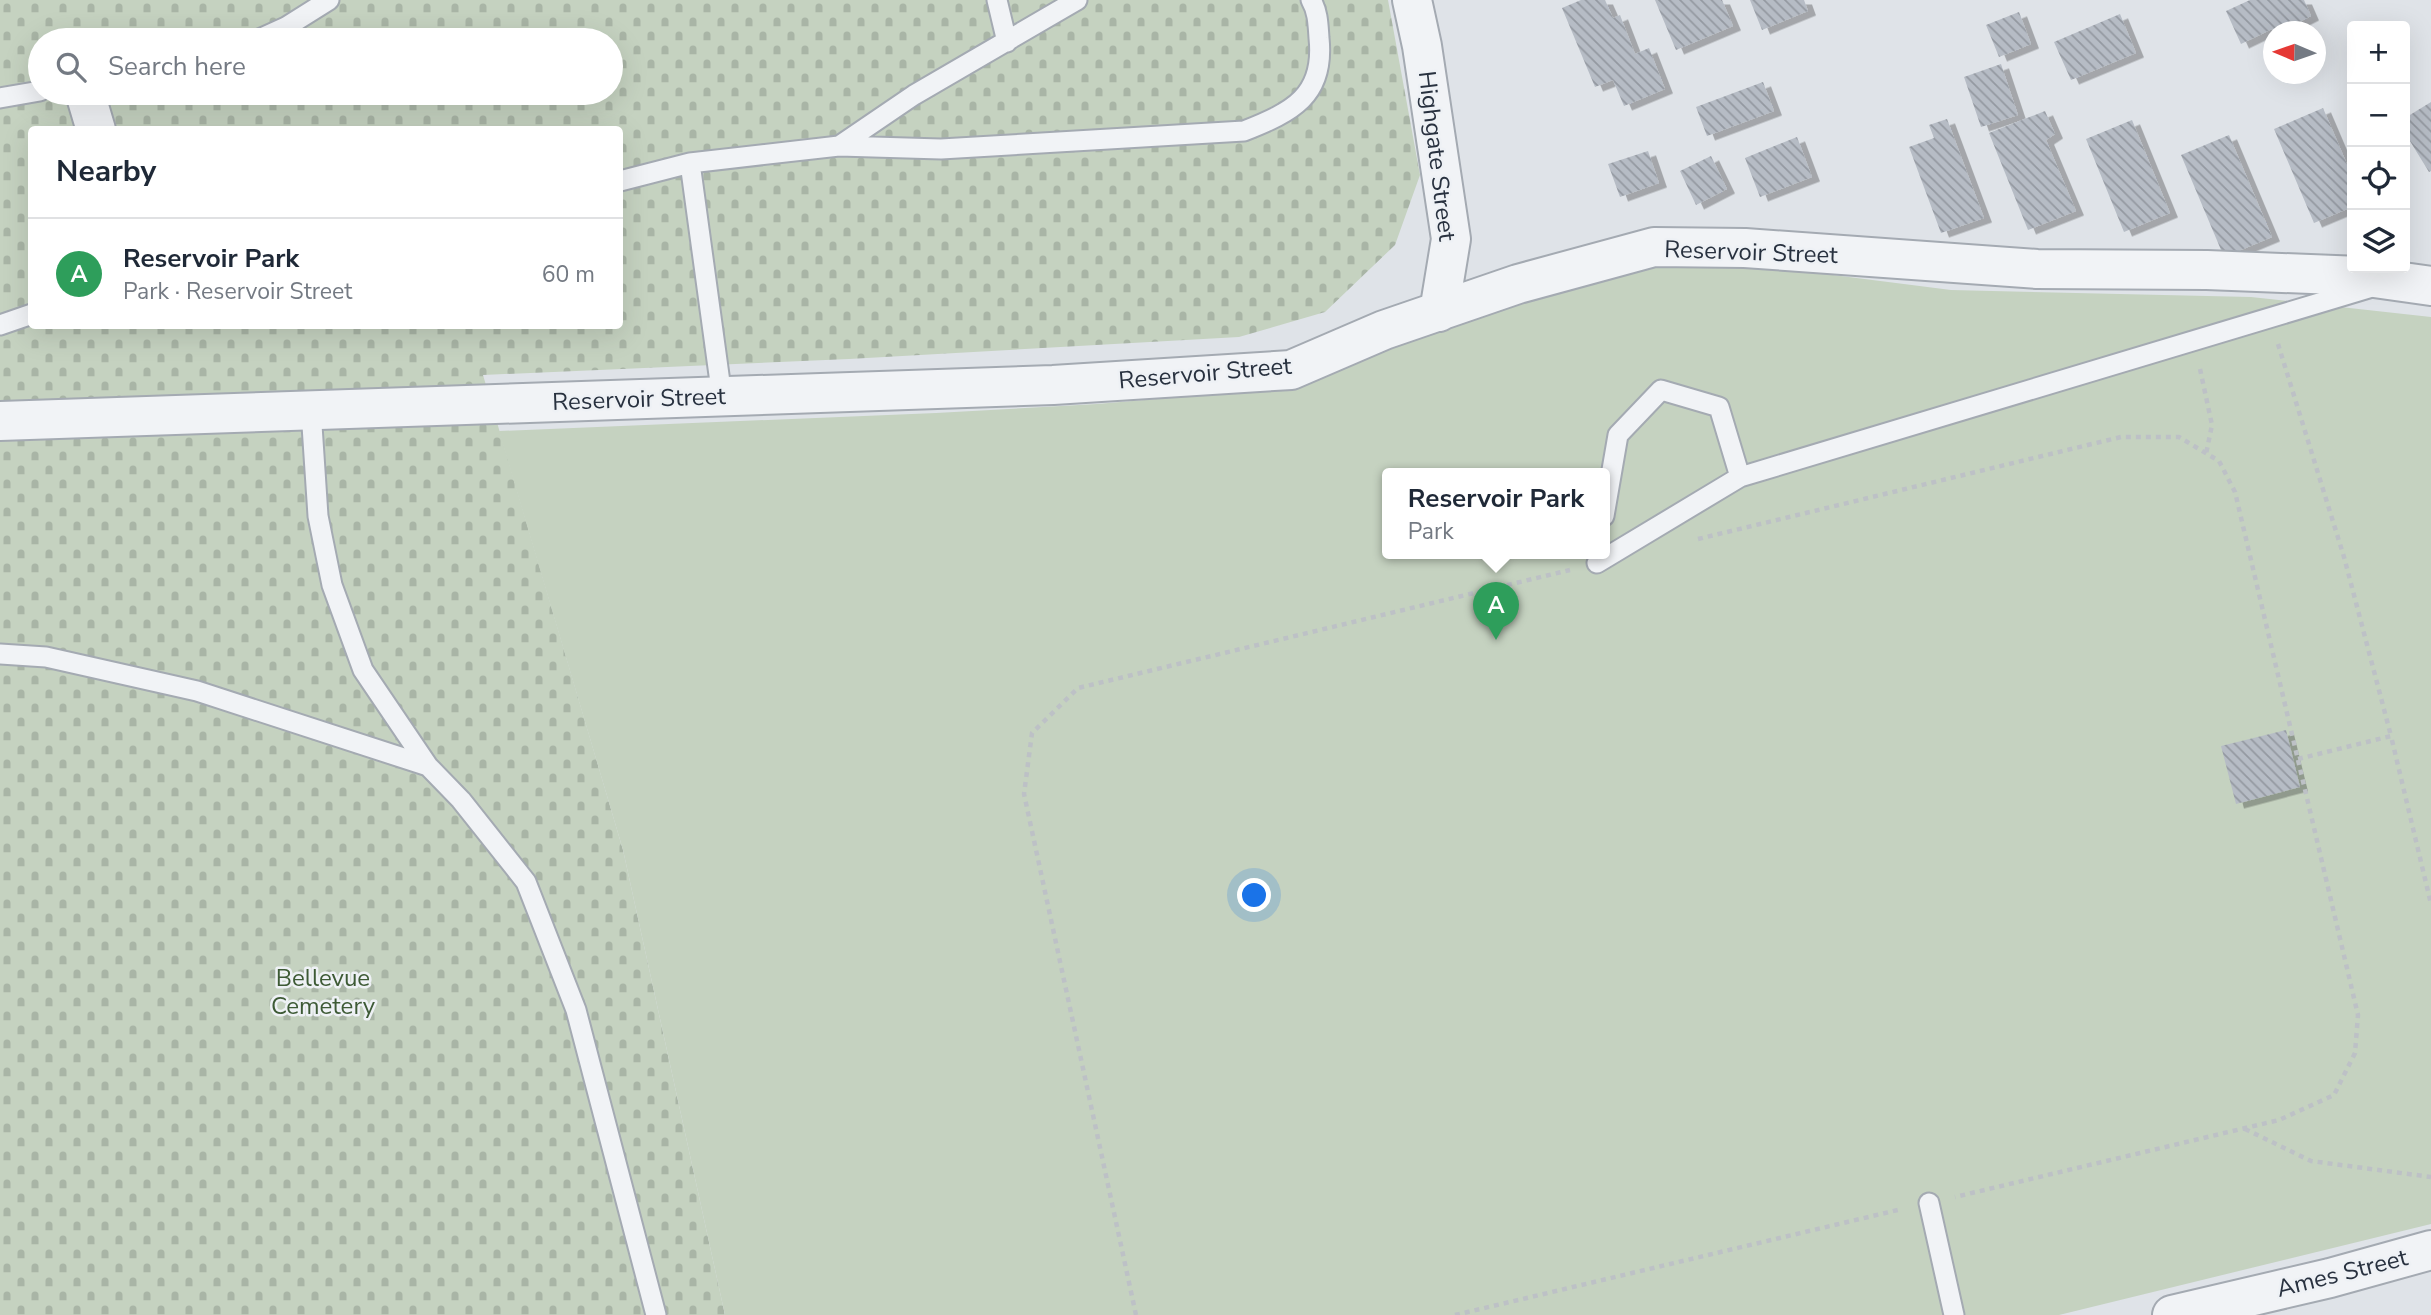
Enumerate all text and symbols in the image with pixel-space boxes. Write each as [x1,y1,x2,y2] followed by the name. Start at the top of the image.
[2263,21,2326,84] north arrow
[2347,21,2410,273] map controls
[2347,21,2410,84] button: +
[28,28,623,105] search box
[52,48,90,86] icon: search
[108,49,246,84] text: Search here
[1411,69,1463,243] street label: Highgate Street
[2347,84,2410,147] button: −
[2347,147,2410,210] button: locate
[56,151,156,192] text: Nearby
[2347,210,2410,273] button: layers
[1664,233,1839,271] street label: Reservoir Street
[123,241,299,276] text: Reservoir Park
[70,259,88,290] text: A
[542,259,595,290] text: 60 m
[123,276,352,307] text: Park · Reservoir Street
[1117,349,1293,397] street label: Reservoir Street
[552,380,727,418] street label: Reservoir Street
[1382,468,1610,559] popup
[1408,481,1584,516] text: Reservoir Park
[1408,516,1454,547] text: Park
[1473,582,1519,640] pin: A
[1237,878,1271,912] your location
[271,962,376,1022] park label: Bellevue Cemetery
[2273,1241,2411,1305] street label: Ames Street

